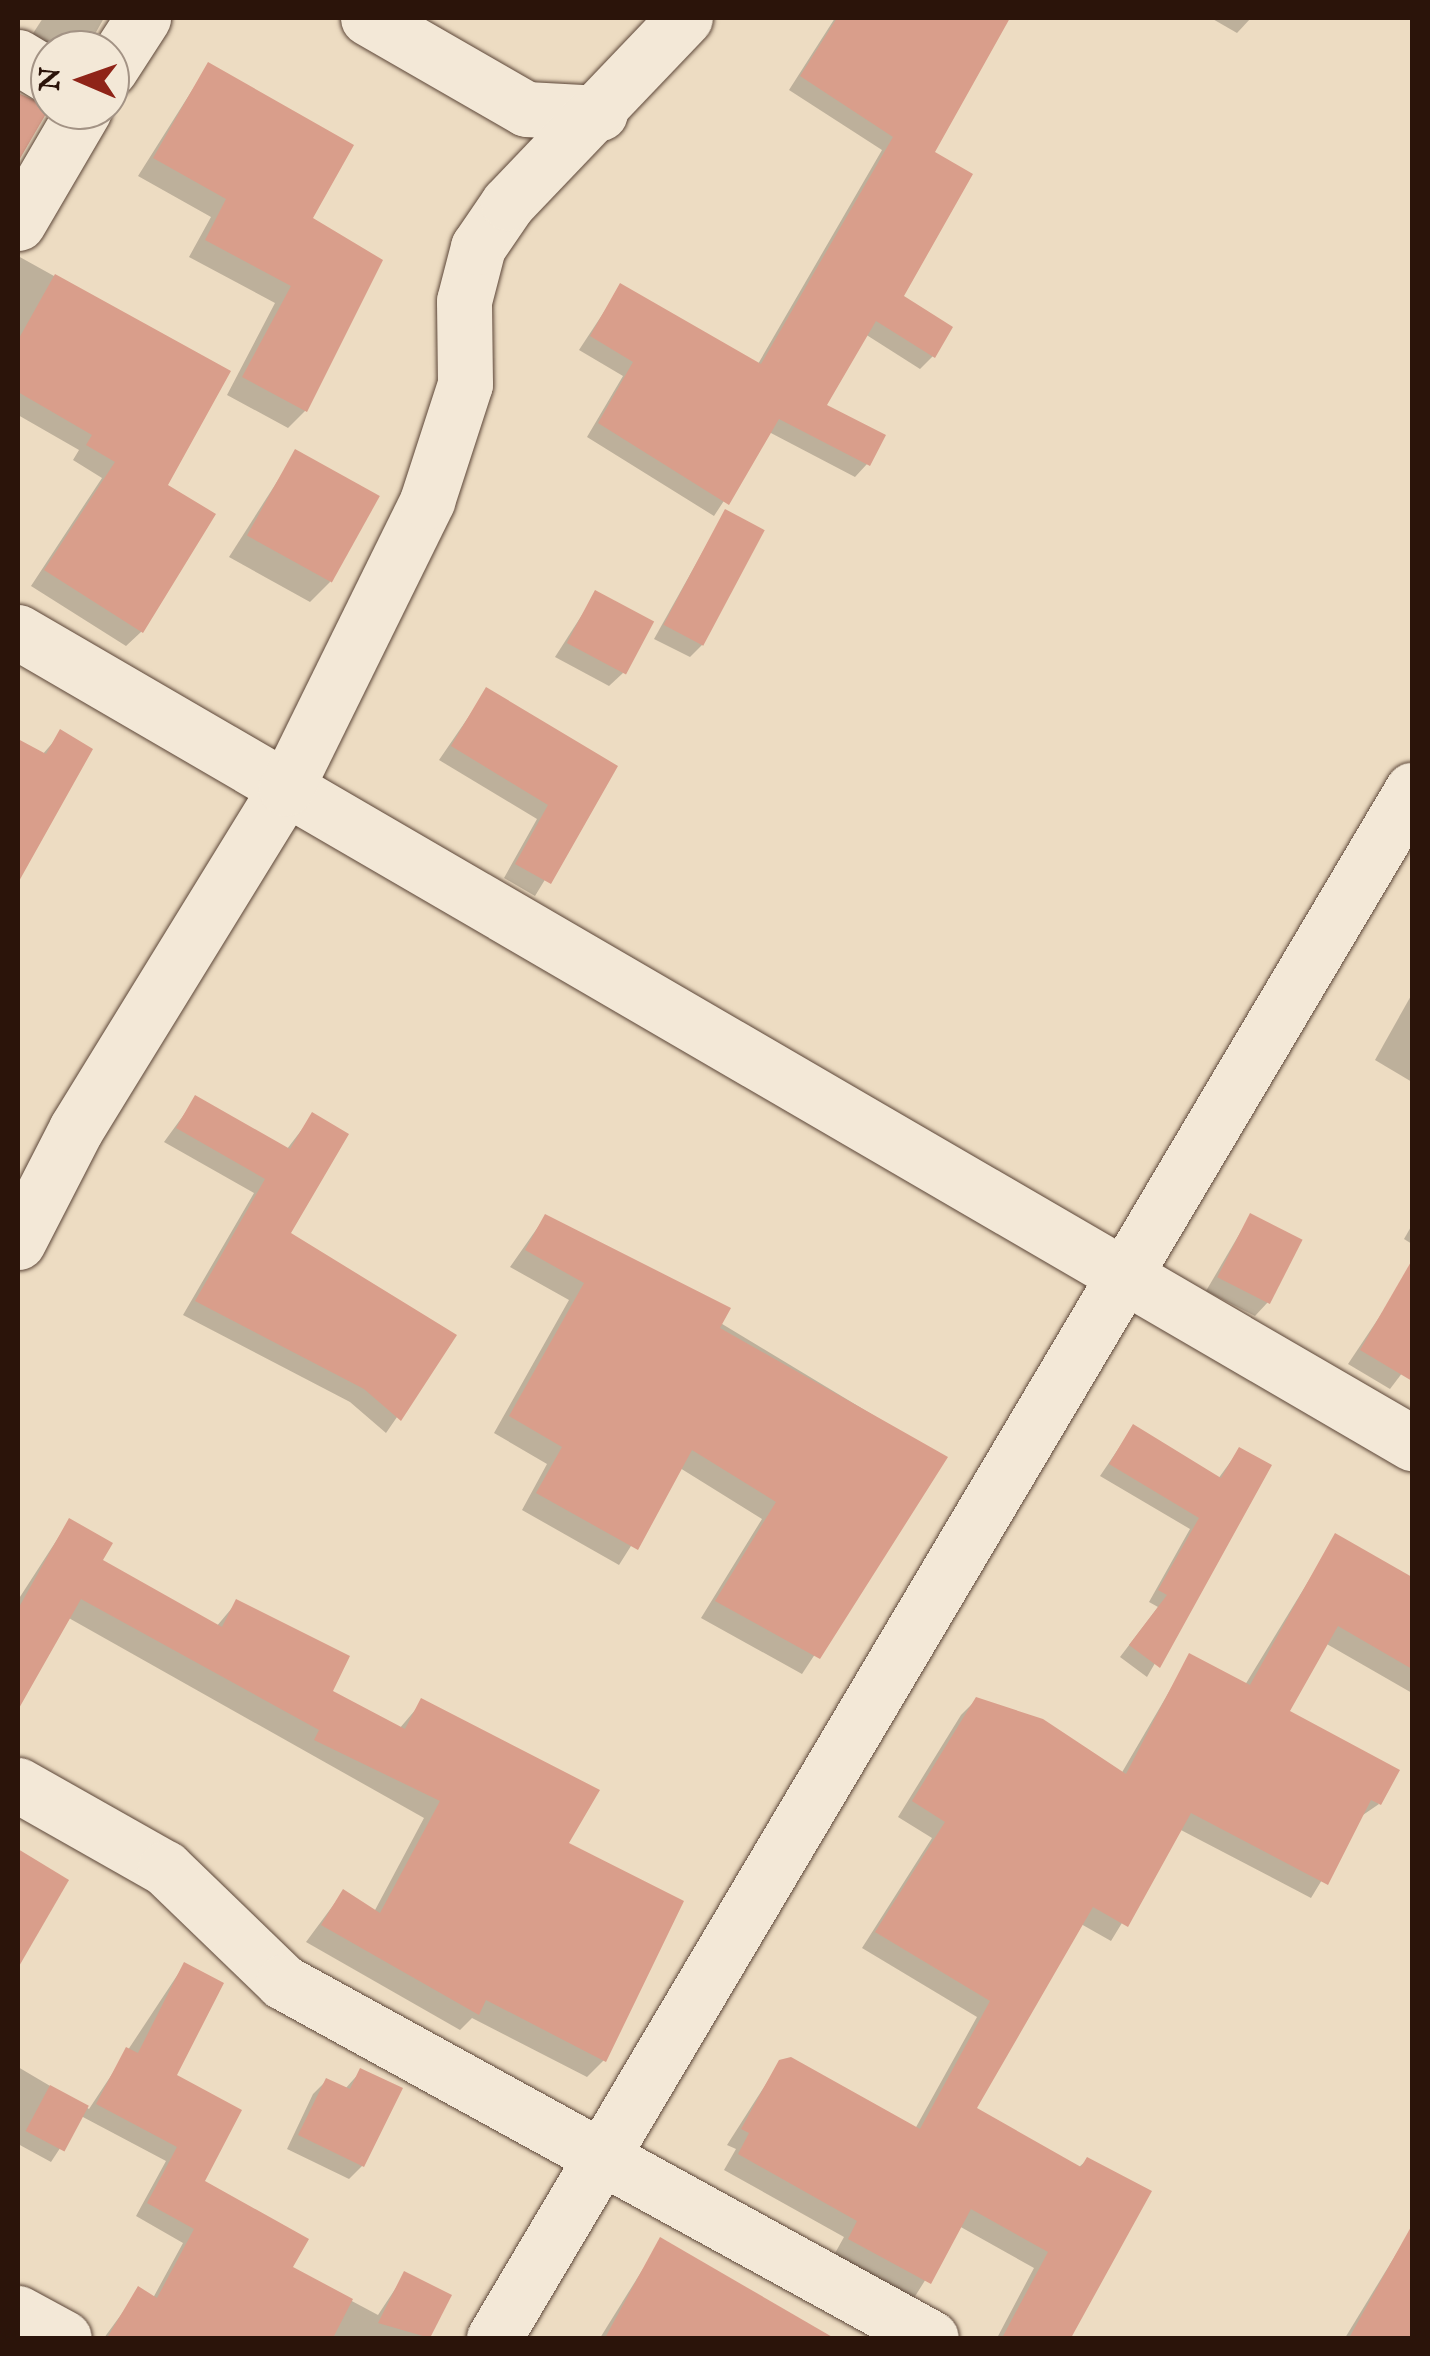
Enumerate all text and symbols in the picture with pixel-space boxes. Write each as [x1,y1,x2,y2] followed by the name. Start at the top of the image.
[30,30,130,130] north arrow
[34,66,69,92] text: N

